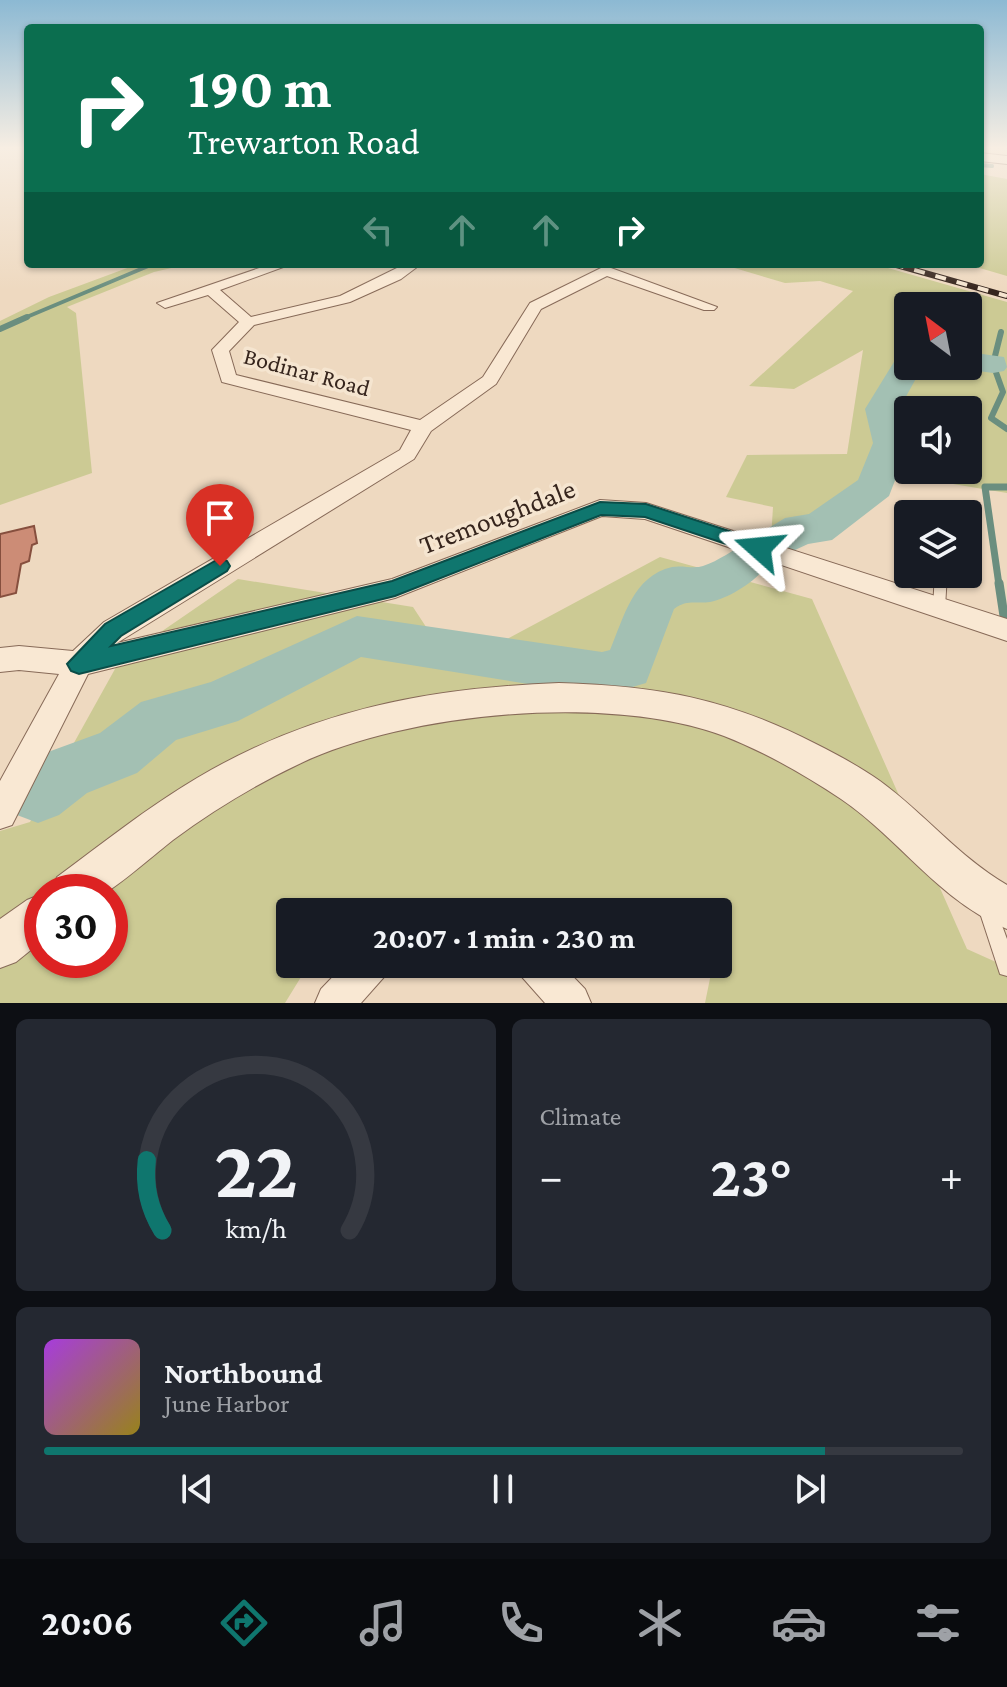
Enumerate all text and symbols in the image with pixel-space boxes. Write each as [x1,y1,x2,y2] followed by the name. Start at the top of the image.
[56,56,160,160] icon: right
[188,57,332,119] text: 190 m
[188,122,420,162] text: Trewarton Road
[356,208,400,252] icon: left
[440,208,484,252] icon: ahead
[524,208,568,252] icon: ahead
[608,208,652,252] icon: right
[894,292,982,380] north arrow
[894,292,982,588] map controls
[241,342,374,401] street label: Bodinar Road
[894,396,982,484] button: sound
[415,473,579,560] street label: Tremoughdale
[186,484,254,566] pin
[198,496,242,540] icon: arrive
[894,500,982,588] button: layers
[717,506,801,590] position arrow
[24,874,128,978] speed limit sign: 30
[373,921,635,954] text: 20:07 · 1 min · 230 m
[540,1102,621,1131] text: Climate
[214,1122,298,1215] text: 22
[710,1142,792,1209] text: 23°
[540,1152,563,1200] text: −
[940,1152,963,1200] text: +
[225,1212,287,1244] text: km/h
[164,1356,322,1389] text: Northbound
[164,1389,290,1418] text: June Harbor
[175,1467,219,1511] icon: previous
[481,1467,525,1511] icon: pause
[788,1467,832,1511] icon: next
[216,1595,272,1651] icon: directions
[355,1595,411,1651] icon: music
[493,1595,549,1651] icon: phone
[632,1595,688,1651] icon: climate
[771,1595,827,1651] icon: car
[910,1595,966,1651] icon: filters
[41,1603,133,1643] text: 20:06

